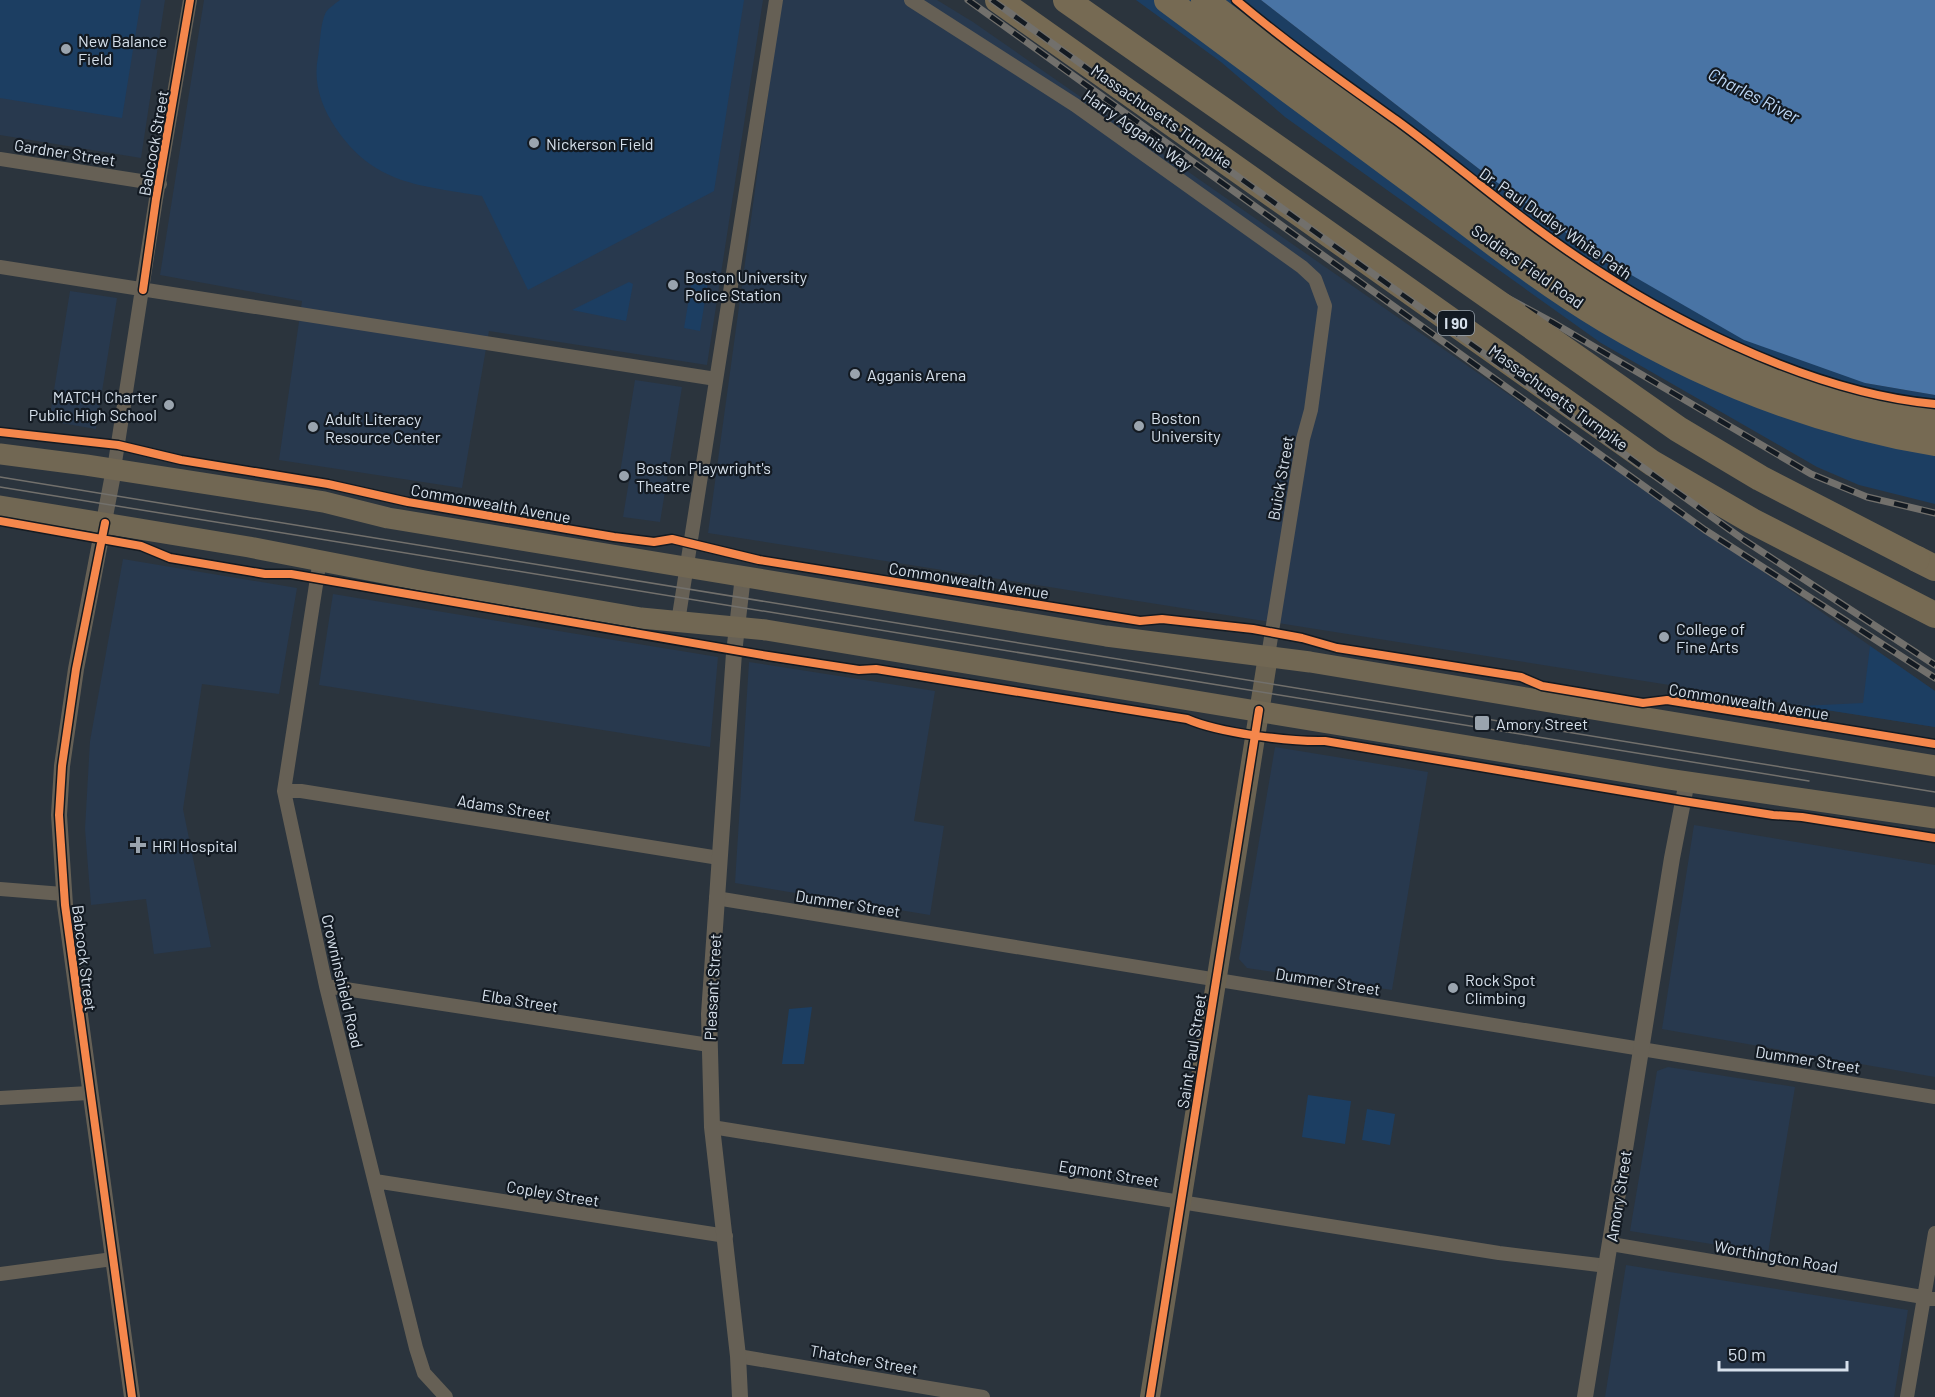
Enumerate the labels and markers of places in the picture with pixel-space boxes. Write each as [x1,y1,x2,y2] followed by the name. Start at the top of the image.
[78,31,167,68] place label: New Balance Field
[59,42,73,56] marker: New Balance Field
[546,134,654,153] place label: Nickerson Field
[527,136,541,150] marker: Nickerson Field
[685,267,808,304] place label: Boston University Police Station
[666,278,680,292] marker: Boston University Police Station
[867,365,966,384] place label: Agganis Arena
[848,367,862,381] marker: Agganis Arena
[29,387,157,424] place label: MATCH Charter Public High School
[162,398,176,412] marker: MATCH Charter Public High School
[1151,408,1221,445] place label: Boston University
[325,409,441,446] place label: Adult Literacy Resource Center
[1132,419,1146,433] marker: Boston University
[306,420,320,434] marker: Adult Literacy Resource Center
[636,458,771,495] place label: Boston Playwright's Theatre
[617,469,631,483] marker: Boston Playwright's Theatre
[1676,619,1745,656] place label: College of Fine Arts
[1657,630,1671,644] marker: College of Fine Arts
[1473,714,1491,732] marker: Amory Street
[1496,714,1588,733] place label: Amory Street
[129,836,147,854] marker: HRI Hospital
[152,836,237,855] place label: HRI Hospital
[1465,970,1536,1007] place label: Rock Spot Climbing
[1446,981,1460,995] marker: Rock Spot Climbing

